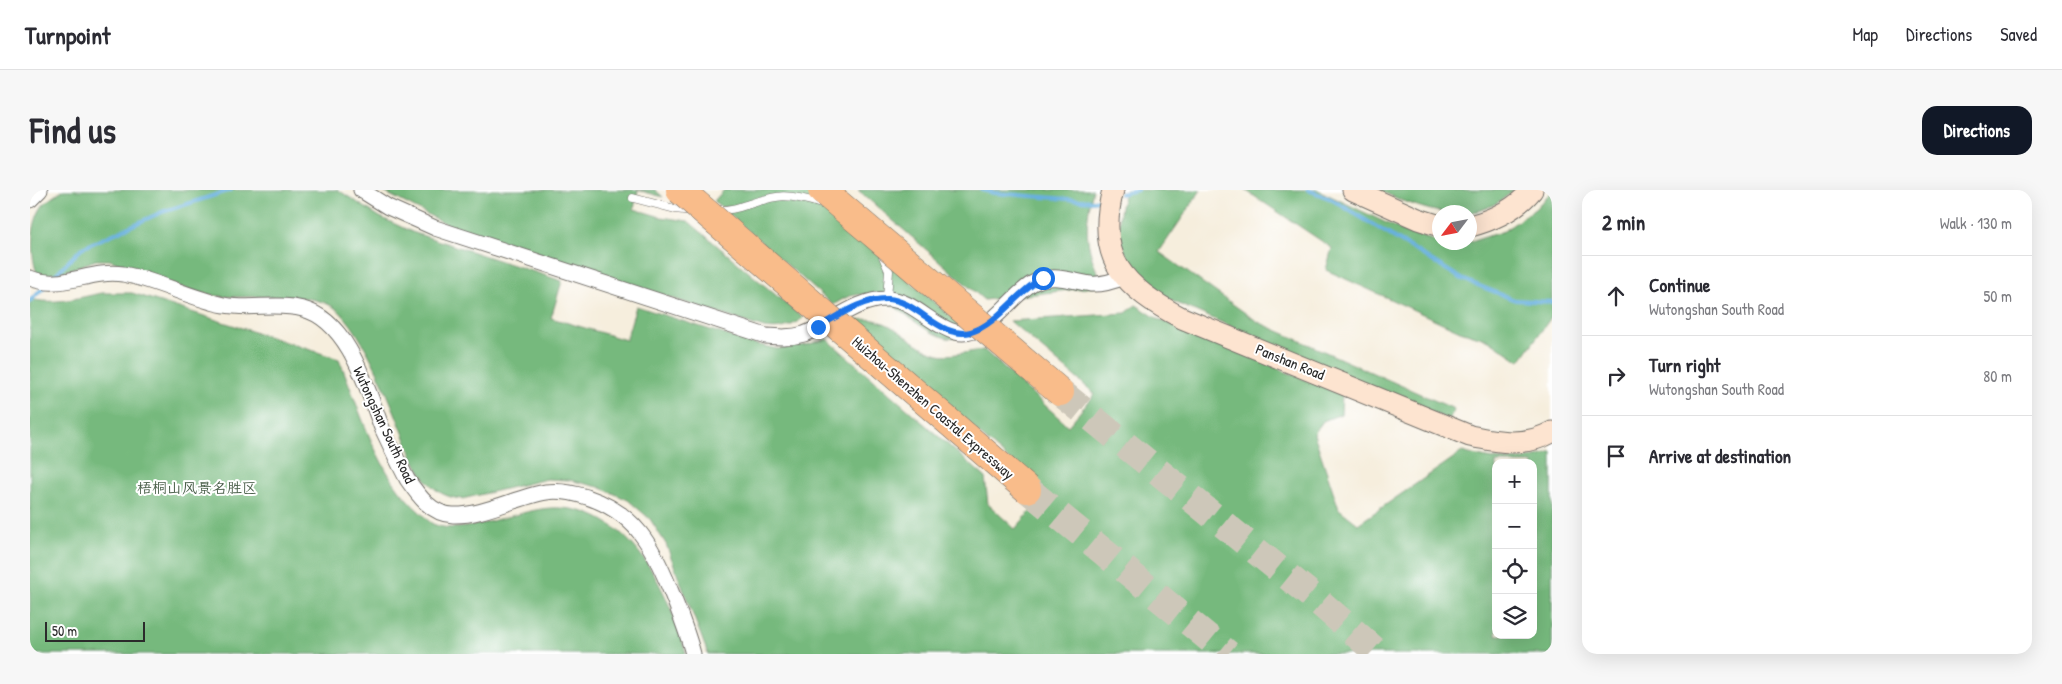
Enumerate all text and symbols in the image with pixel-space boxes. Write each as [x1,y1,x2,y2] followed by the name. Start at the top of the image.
[25,19,110,51] text: Turnpoint
[1853,22,1878,47] text: Map
[1906,22,1972,47] text: Directions
[2000,22,2037,47] text: Saved
[1922,106,2032,155] button: Directions
[30,107,116,154] text: Find us
[1432,205,1477,250] north arrow
[1602,208,1645,237] text: 2 min
[1940,212,2012,234] text: Walk · 130 m
[1032,267,1055,290] route start
[1649,272,1710,298] text: Continue
[1602,282,1630,310] icon: ahead
[1984,285,2012,307] text: 50 m
[1649,298,1784,320] text: Wutongshan South Road
[807,316,830,339] route end
[848,331,1019,484] street label: Huizhou-Shenzhen Coastal Expressway
[1253,338,1328,385] street label: Panshan Road
[1649,352,1720,378] text: Turn right
[1602,362,1630,390] icon: right
[348,363,421,487] street label: Wutongshan South Road
[1983,365,2012,387] text: 80 m
[1649,378,1784,400] text: Wutongshan South Road
[1602,442,1630,470] icon: arrive
[1649,443,1791,469] text: Arrive at destination
[1492,459,1537,639] map controls
[1492,459,1537,504] button: +
[137,477,257,498] park label: 梧桐山风景名胜区
[1492,504,1537,549] button: −
[1492,549,1537,594] button: locate
[1492,594,1537,639] button: layers
[45,619,145,642] scale bar
[52,621,77,640] text: 50 m

